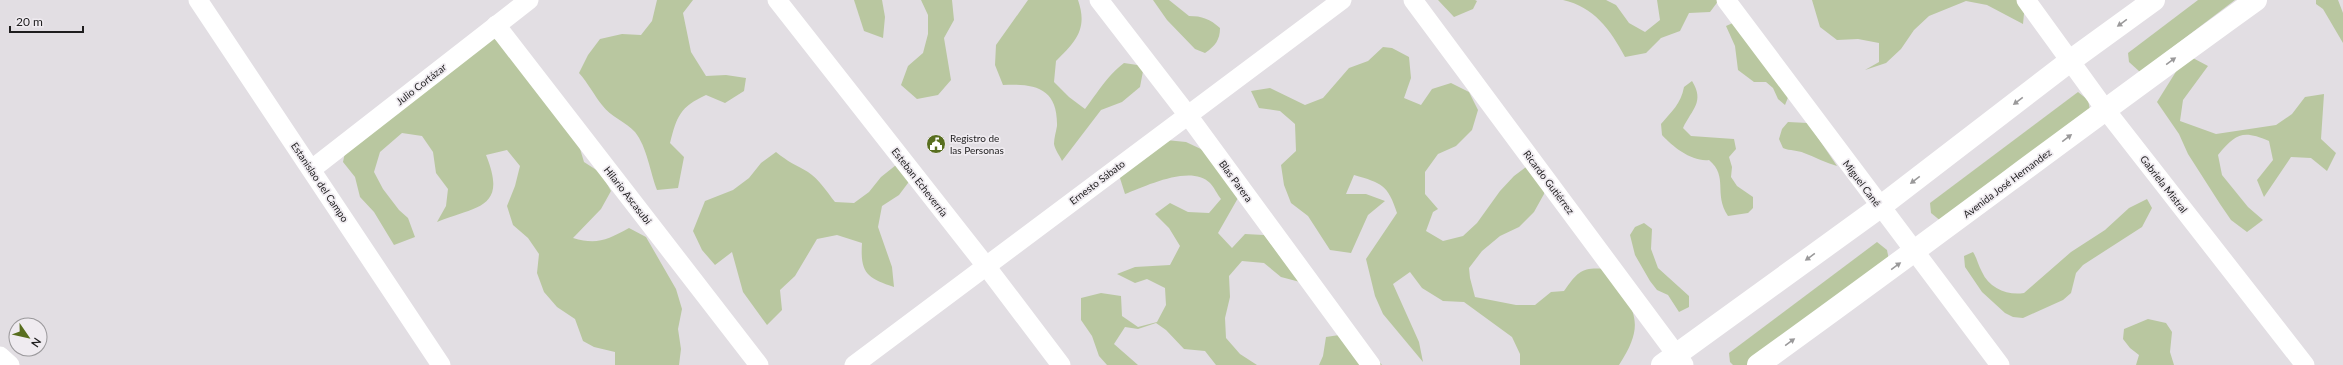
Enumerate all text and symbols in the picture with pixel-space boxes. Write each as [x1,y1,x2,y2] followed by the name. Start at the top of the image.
[10,8,83,34] scale bar
[16,14,43,29] text: 20 m
[2117,19,2128,27] one-way arrow
[2166,57,2177,65] one-way arrow
[394,61,449,107] street label: Julio Cortázar
[2013,96,2024,105] one-way arrow
[950,132,1004,156] place label: Registro de las Personas
[925,133,947,155] public building icon: Registro de las Personas
[2061,134,2072,142] one-way arrow
[289,140,351,224] street label: Estanislao del Campo
[890,145,950,219] street label: Esteban Echeverría
[1961,146,2054,220] street label: Avenida José Hernandez
[1521,148,1577,217] street label: Ricardo Gutiérrez
[2138,153,2190,215] street label: Gabriela Mistral
[1067,157,1127,207] street label: Ernesto Sábato
[1841,157,1883,209] street label: Miguel Cané
[1217,158,1255,204] street label: Blas Parera
[602,164,654,226] street label: Hilario Ascasubi
[1909,175,1920,184] one-way arrow
[1805,253,1816,261] one-way arrow
[1890,262,1901,271] one-way arrow
[8,317,48,357] north arrow
[29,336,44,350] text: N
[1785,338,1795,346] one-way arrow

